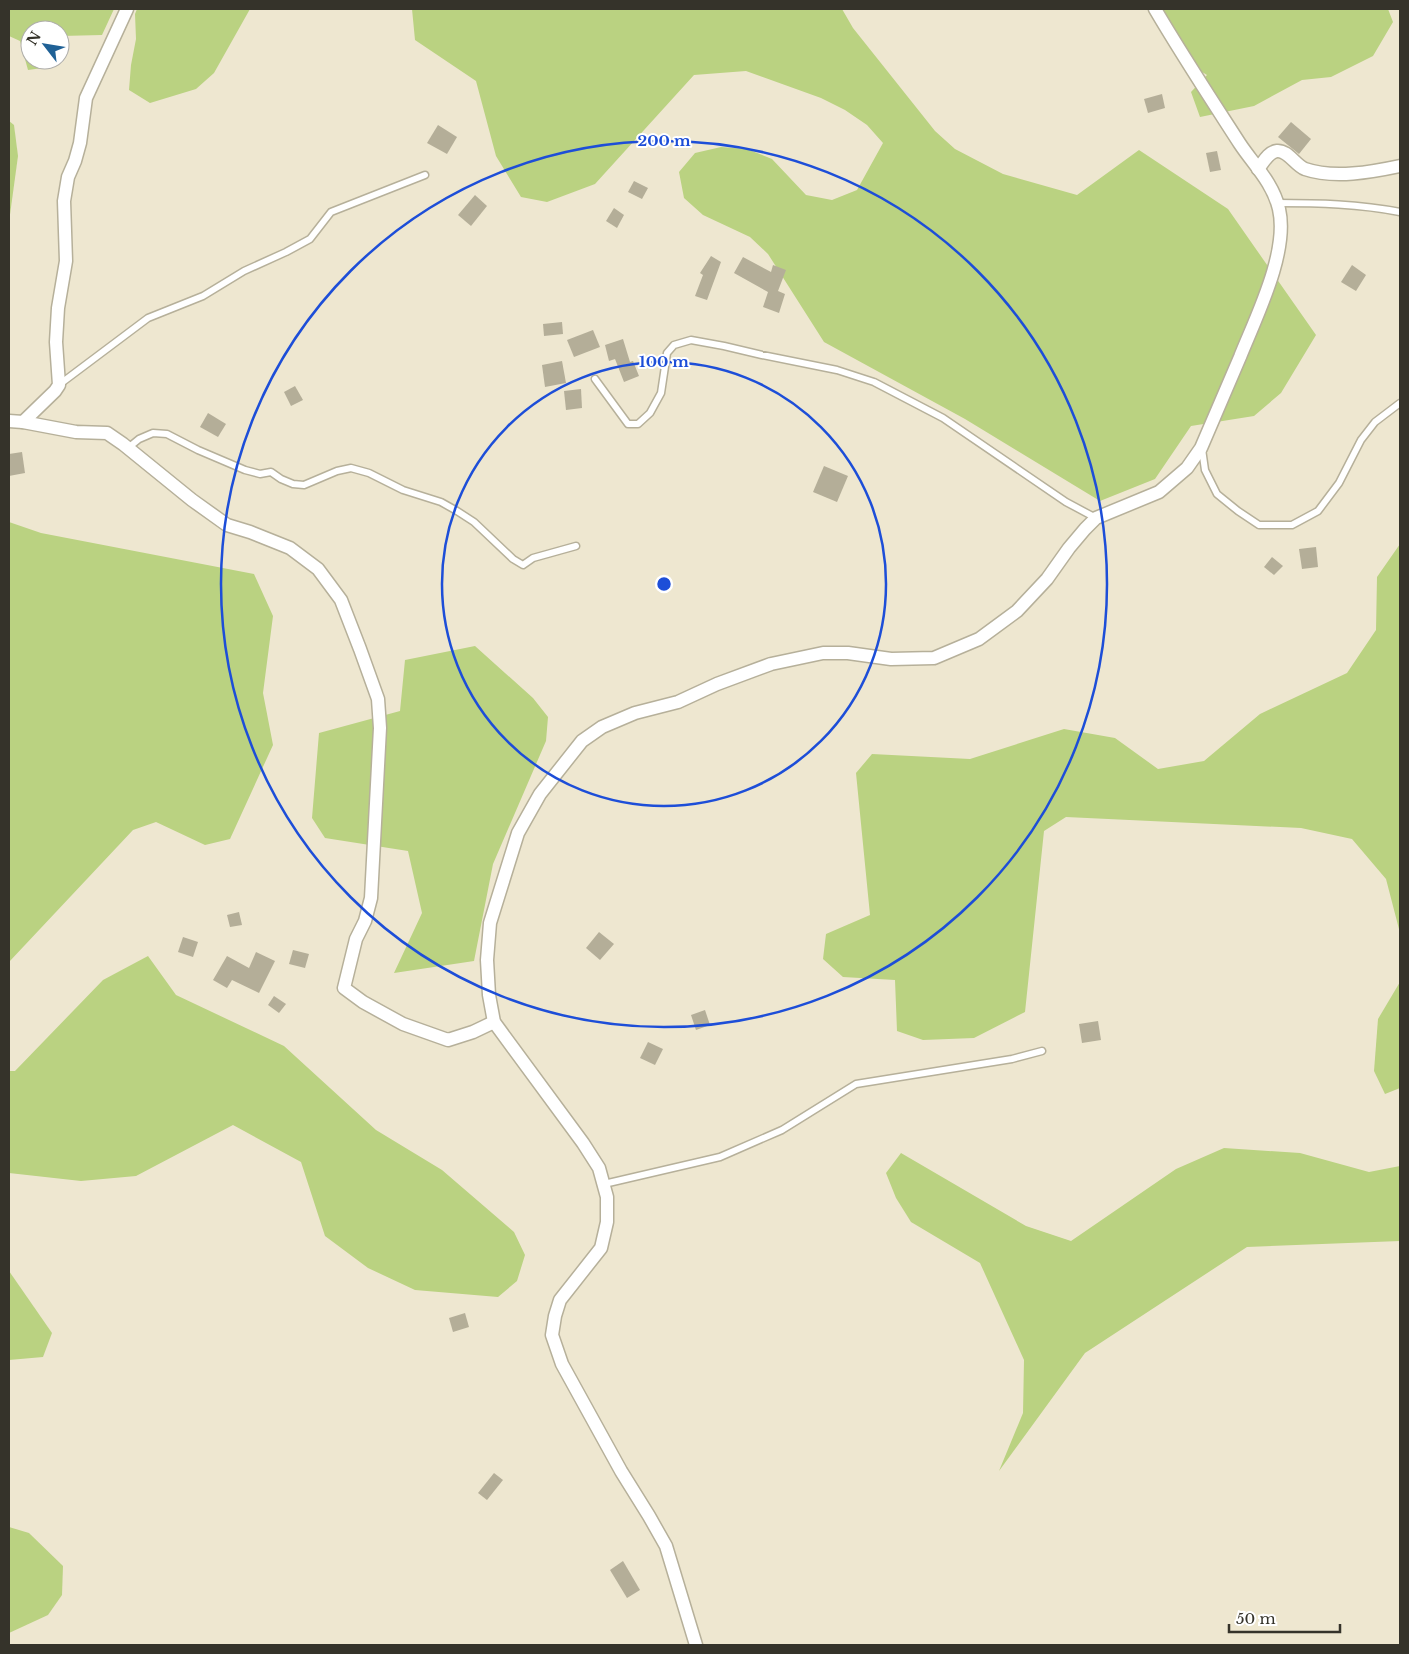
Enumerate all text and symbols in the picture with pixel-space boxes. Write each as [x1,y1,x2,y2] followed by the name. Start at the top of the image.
[20,20,70,70] north arrow
[23,28,45,49] text: N
[638,131,691,150] text: 200 m
[639,352,689,371] text: 100 m
[655,575,673,593] centre of rings
[1229,1602,1340,1634] scale bar
[1236,1609,1276,1628] text: 50 m

